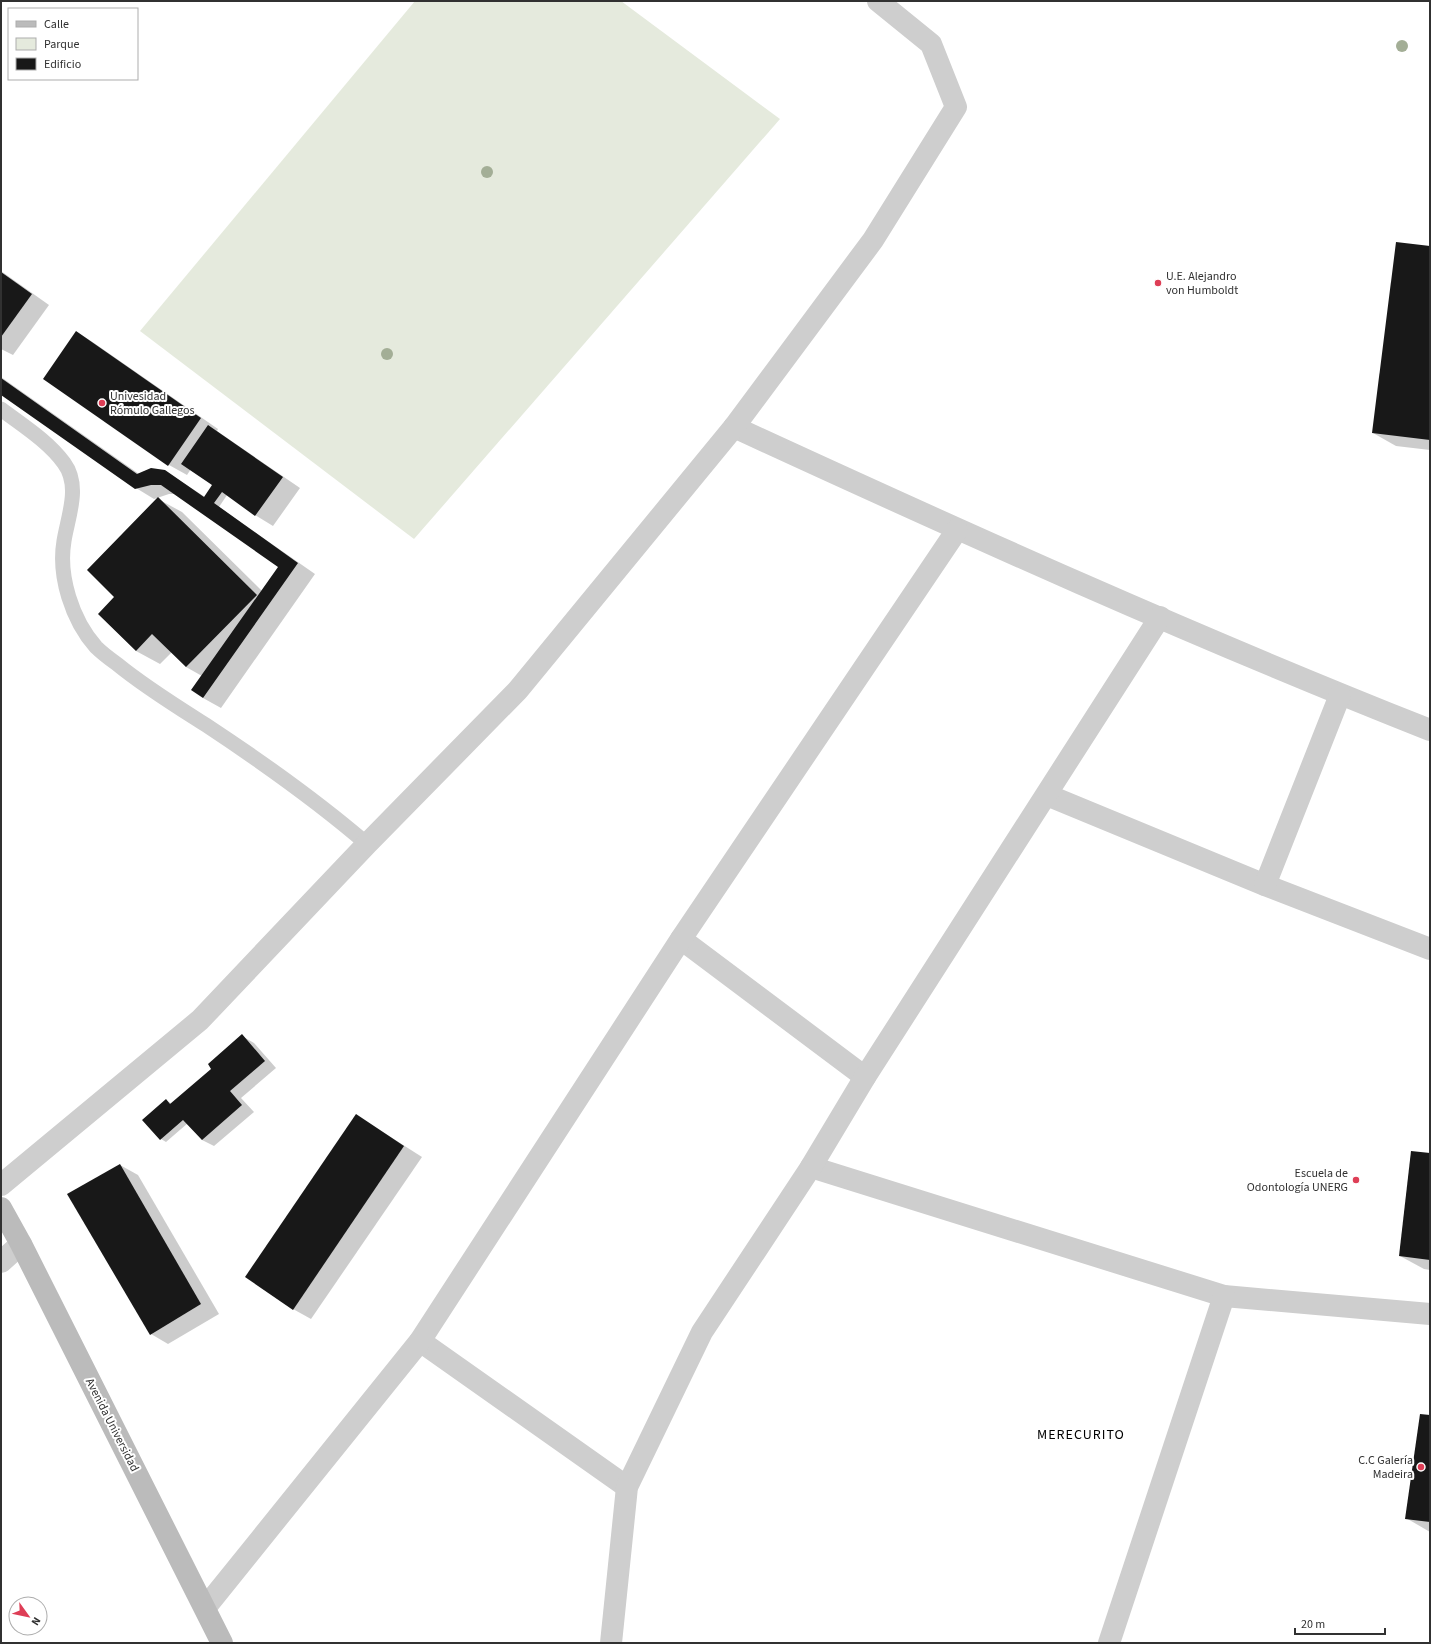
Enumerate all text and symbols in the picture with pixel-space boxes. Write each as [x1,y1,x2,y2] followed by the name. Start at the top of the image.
[8,8,138,80] legend
[44,16,69,33] text: Calle
[44,36,80,53] text: Parque
[44,56,81,73] text: Edificio
[1166,268,1238,299] place label: U.E. Alejandro von Humboldt
[1153,278,1163,288] marker: U.E. Alejandro von Humboldt
[110,388,194,419] place label: Univesidad Rómulo Gallegos
[97,398,107,408] marker: Univesidad Rómulo Gallegos
[1247,1165,1348,1196] place label: Escuela de Odontología UNERG
[1351,1175,1361,1185] marker: Escuela de Odontología UNERG
[81,1375,143,1475] street label: Avenida Universidad
[1037,1425,1125,1445] district label: MERECURITO
[1358,1452,1413,1483] place label: C.C Galería Madeira
[1416,1462,1426,1472] marker: C.C Galería Madeira
[8,1596,48,1636] north arrow
[1295,1610,1385,1636] scale bar
[28,1614,44,1628] text: N
[1301,1616,1325,1633] text: 20 m

